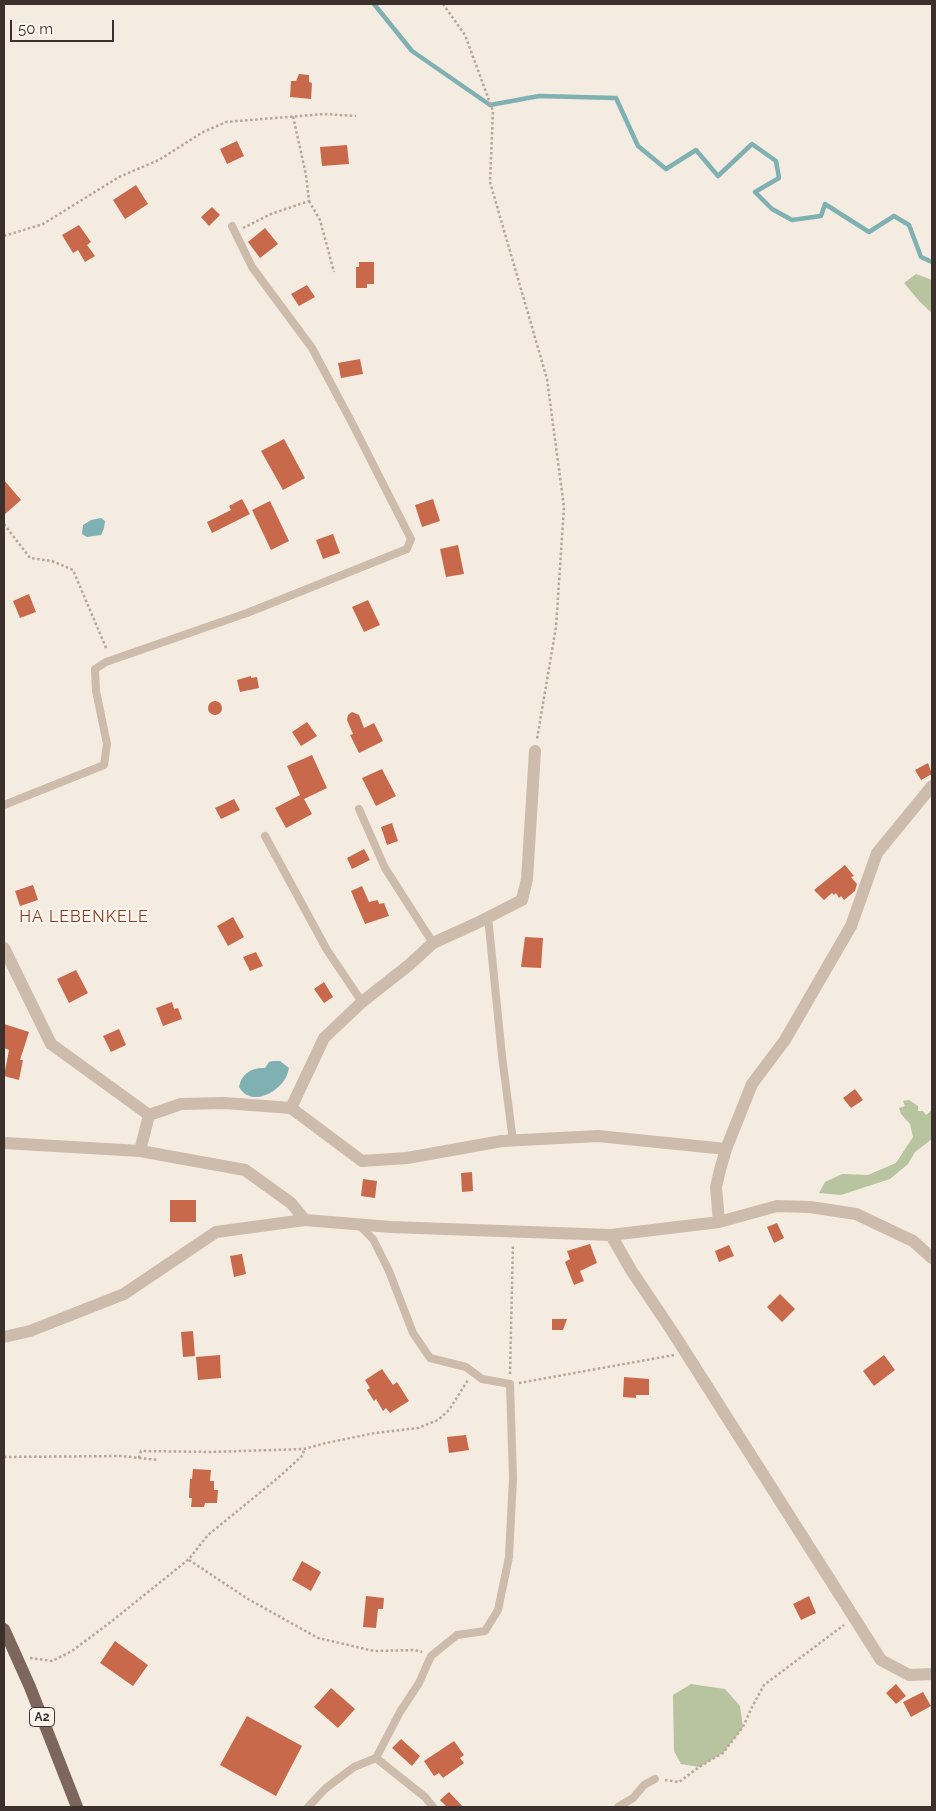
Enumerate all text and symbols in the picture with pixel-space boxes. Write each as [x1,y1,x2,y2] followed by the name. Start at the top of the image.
[12,10,116,42] scale bar
[18,20,53,38] text: 50 m
[18,907,150,927] district label: HA LEBENKELE
[30,1708,54,1726] road number: A2

